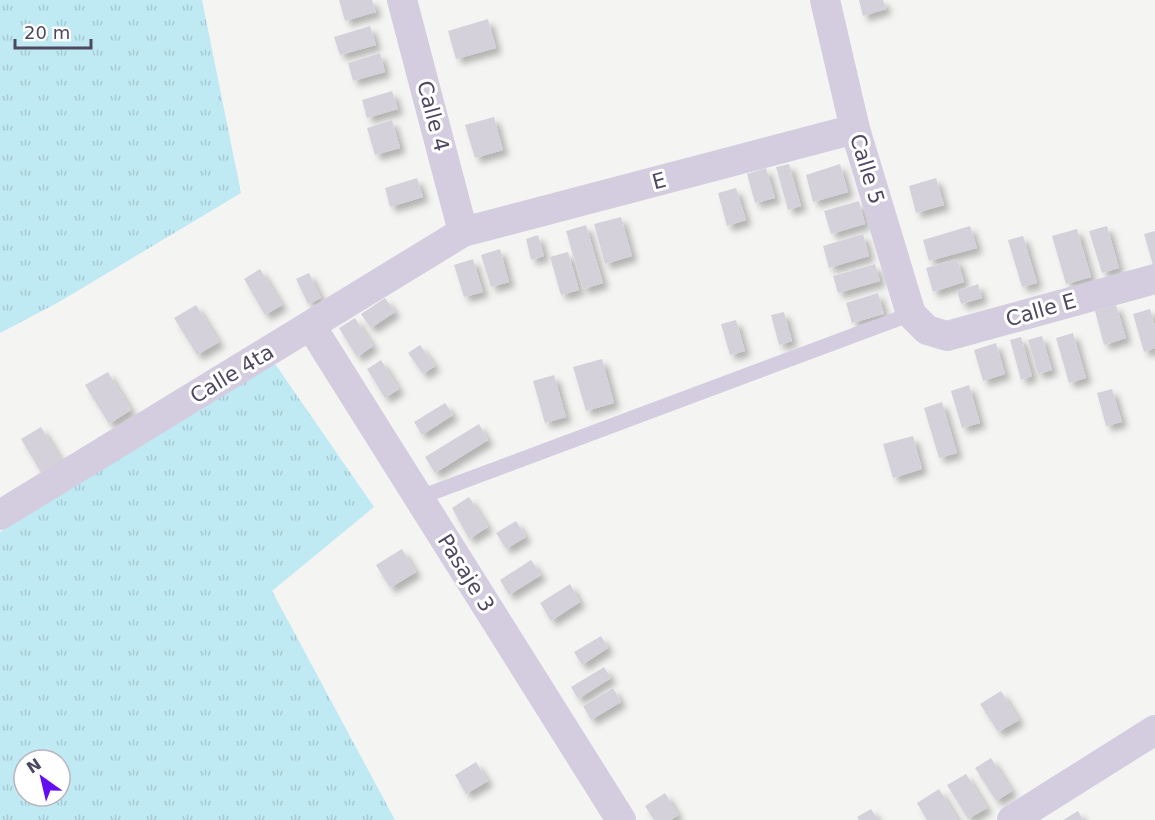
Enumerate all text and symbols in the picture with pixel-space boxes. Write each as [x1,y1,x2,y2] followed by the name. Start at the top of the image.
[15,12,92,50] scale bar
[24,22,70,43] text: 20 m
[412,78,454,154] street label: Calle 4
[845,131,889,207] street label: Calle 5
[649,168,669,194] street label: E
[1003,289,1079,331] street label: Calle E
[186,340,278,408] street label: Calle 4ta
[433,530,499,616] street label: Pasaje 3
[12,748,72,808] north arrow
[23,754,45,778] text: N

